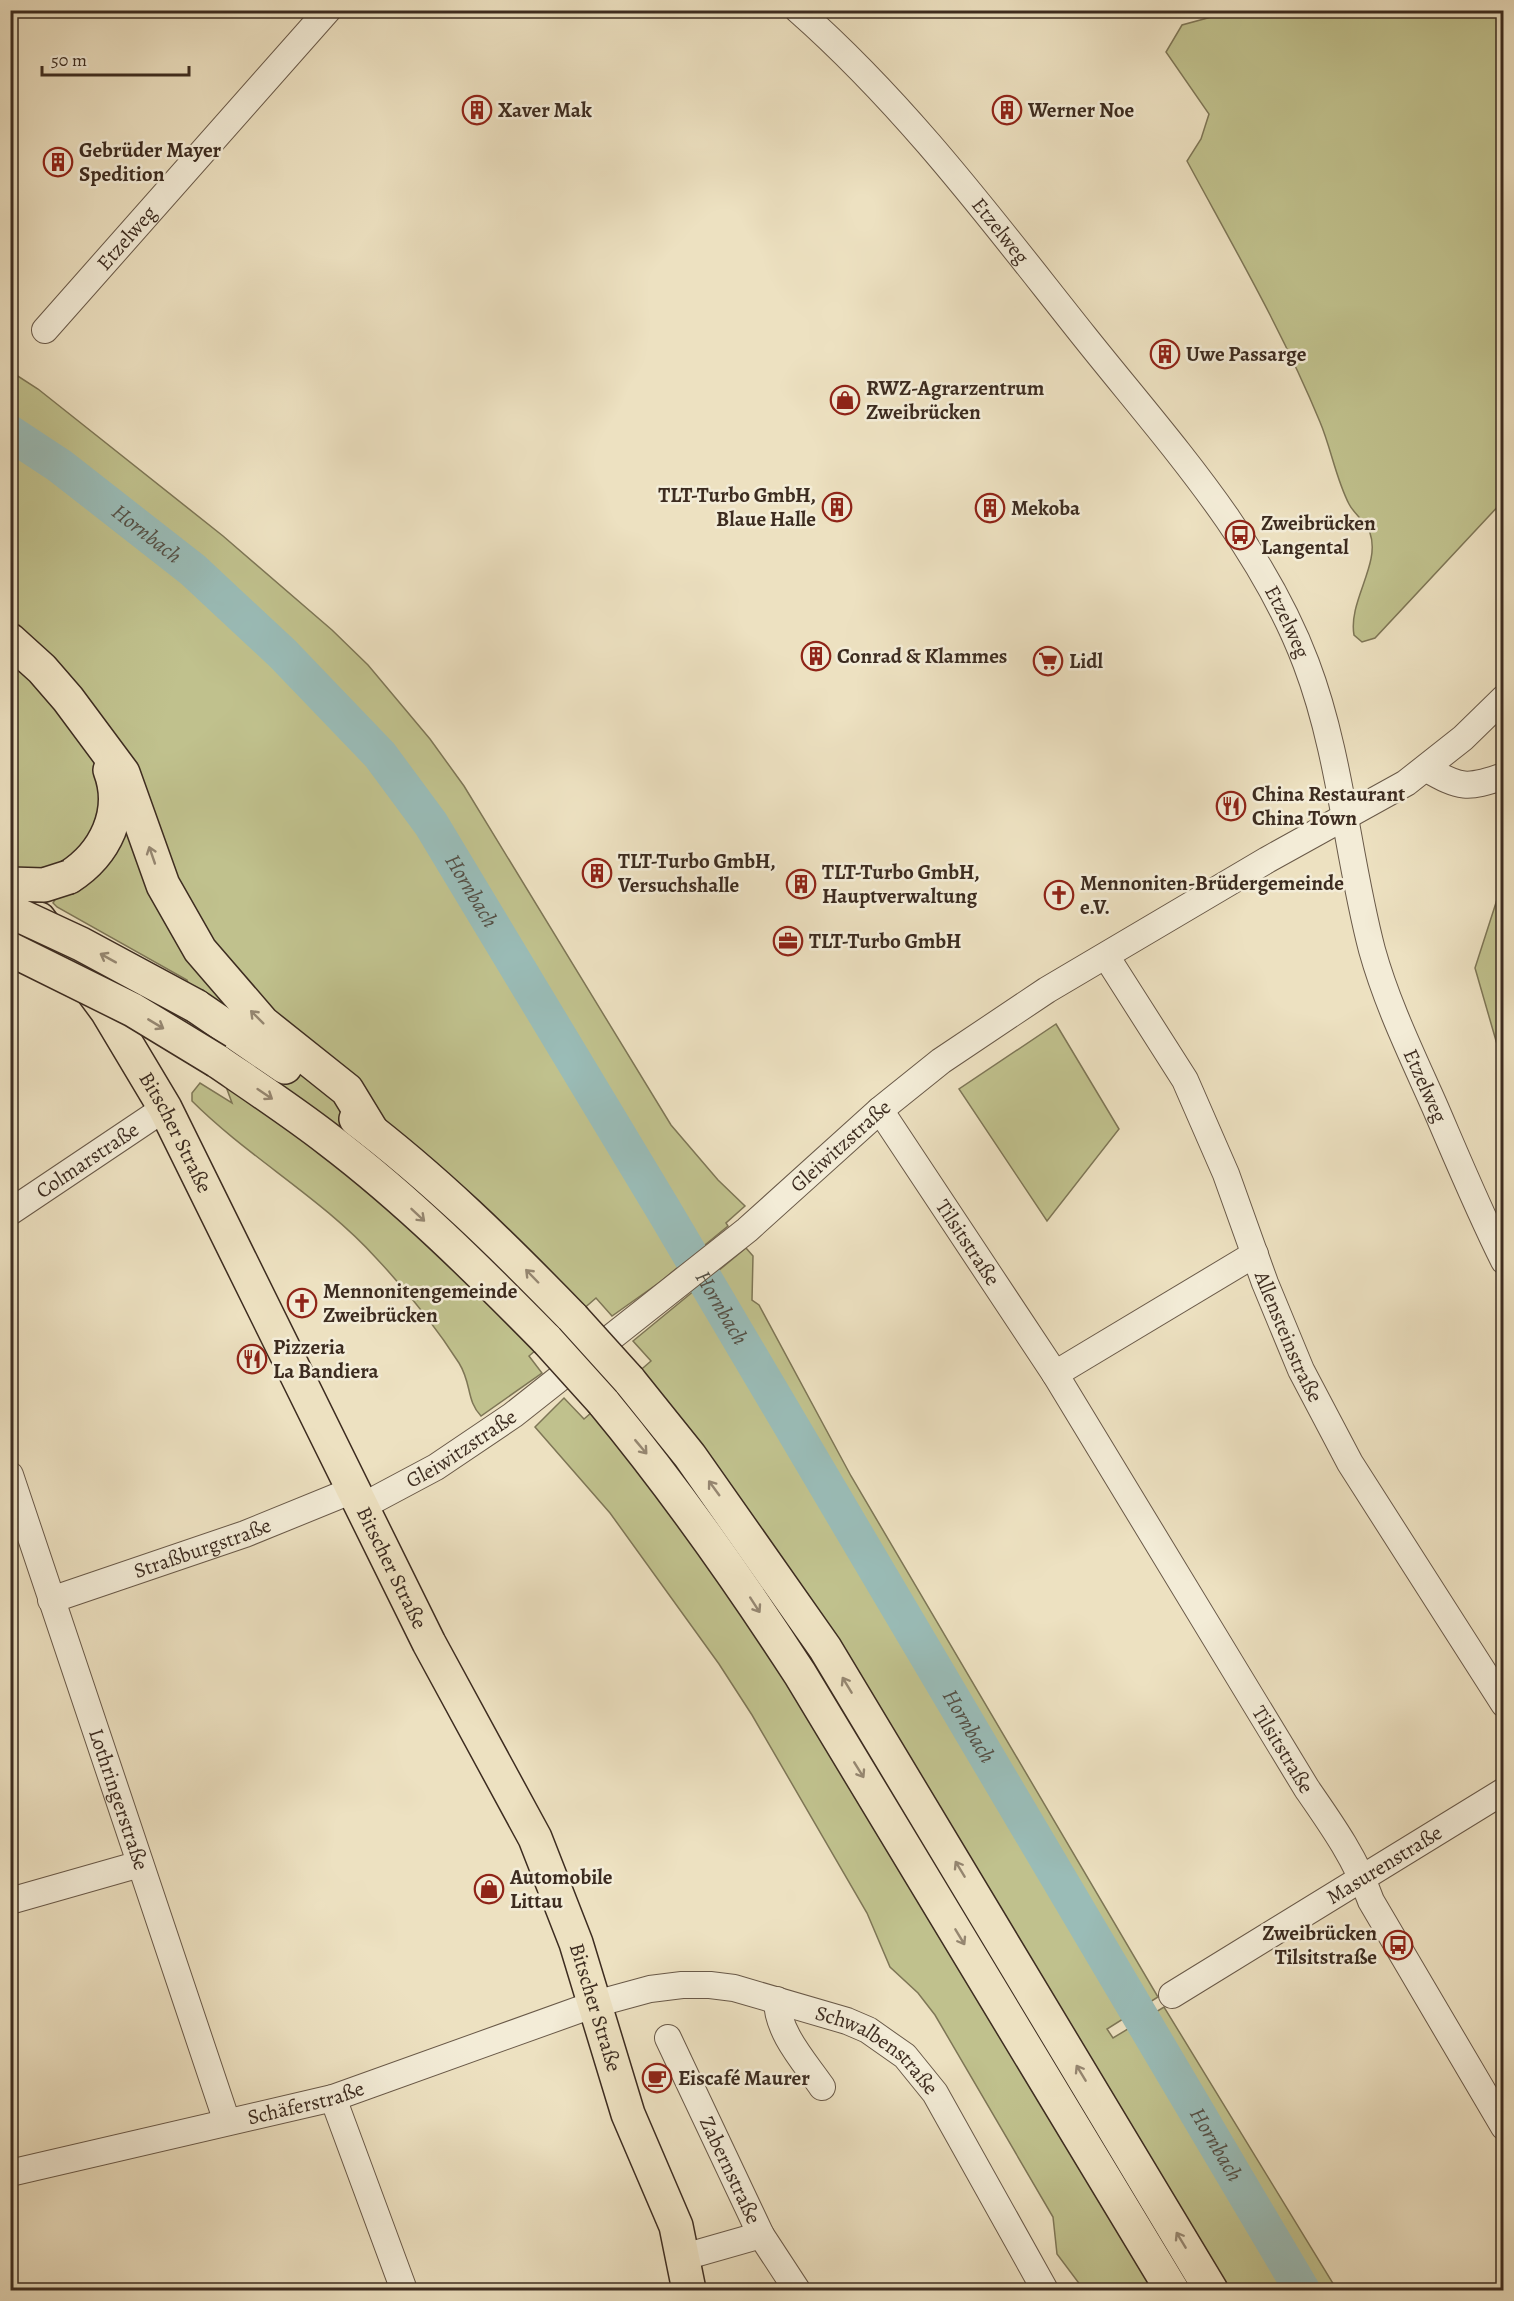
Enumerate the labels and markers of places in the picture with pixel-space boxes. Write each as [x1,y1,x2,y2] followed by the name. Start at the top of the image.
[461,94,493,126] building icon: Xaver Mak
[991,94,1023,126] building icon: Werner Noe
[498,96,592,124] place label: Xaver Mak
[1027,96,1135,124] place label: Werner Noe
[79,136,222,188] place label: Gebrüder Mayer Spedition
[42,146,74,178] building icon: Gebrüder Mayer Spedition
[1149,338,1181,370] building icon: Uwe Passarge
[1186,340,1307,368] place label: Uwe Passarge
[866,374,1045,426] place label: RWZ-Agrarzentrum Zweibrücken
[829,384,861,416] shop icon: RWZ-Agrarzentrum Zweibrücken
[658,481,816,533] place label: TLT-Turbo GmbH, Blaue Halle
[821,491,853,523] building icon: TLT-Turbo GmbH, Blaue Halle
[974,492,1006,524] building icon: Mekoba
[1011,494,1081,522] place label: Mekoba
[1261,509,1376,561] place label: Zweibrücken Langental
[1224,519,1256,551] bus stop icon: Zweibrücken Langental
[800,640,832,672] building icon: Conrad & Klammes
[837,642,1007,670] place label: Conrad & Klammes
[1032,645,1064,677] supermarket icon: Lidl
[1069,647,1104,675] place label: Lidl
[1252,780,1405,832] place label: China Restaurant China Town
[1215,790,1247,822] restaurant icon: China Restaurant China Town
[617,847,776,899] place label: TLT-Turbo GmbH, Versuchshalle
[581,857,613,889] building icon: TLT-Turbo GmbH, Versuchshalle
[822,858,980,910] place label: TLT-Turbo GmbH, Hauptverwaltung
[785,868,817,900] building icon: TLT-Turbo GmbH, Hauptverwaltung
[1080,869,1344,921] place label: Mennoniten-Brüdergemeinde e.V.
[1043,879,1075,911] church icon: Mennoniten-Brüdergemeinde e.V.
[772,925,804,957] office icon: TLT-Turbo GmbH
[809,927,961,955] place label: TLT-Turbo GmbH
[323,1277,518,1329] place label: Mennonitengemeinde Zweibrücken
[286,1287,318,1319] church icon: Mennonitengemeinde Zweibrücken
[273,1333,380,1385] place label: Pizzeria La Bandiera
[236,1343,268,1375] restaurant icon: Pizzeria La Bandiera
[509,1863,613,1915] place label: Automobile Littau
[473,1873,505,1905] shop icon: Automobile Littau
[1262,1919,1377,1971] place label: Zweibrücken Tilsitstraße
[1382,1929,1414,1961] bus stop icon: Zweibrücken Tilsitstraße
[641,2062,673,2094] cafe icon: Eiscafé Maurer
[678,2064,810,2092] place label: Eiscafé Maurer

